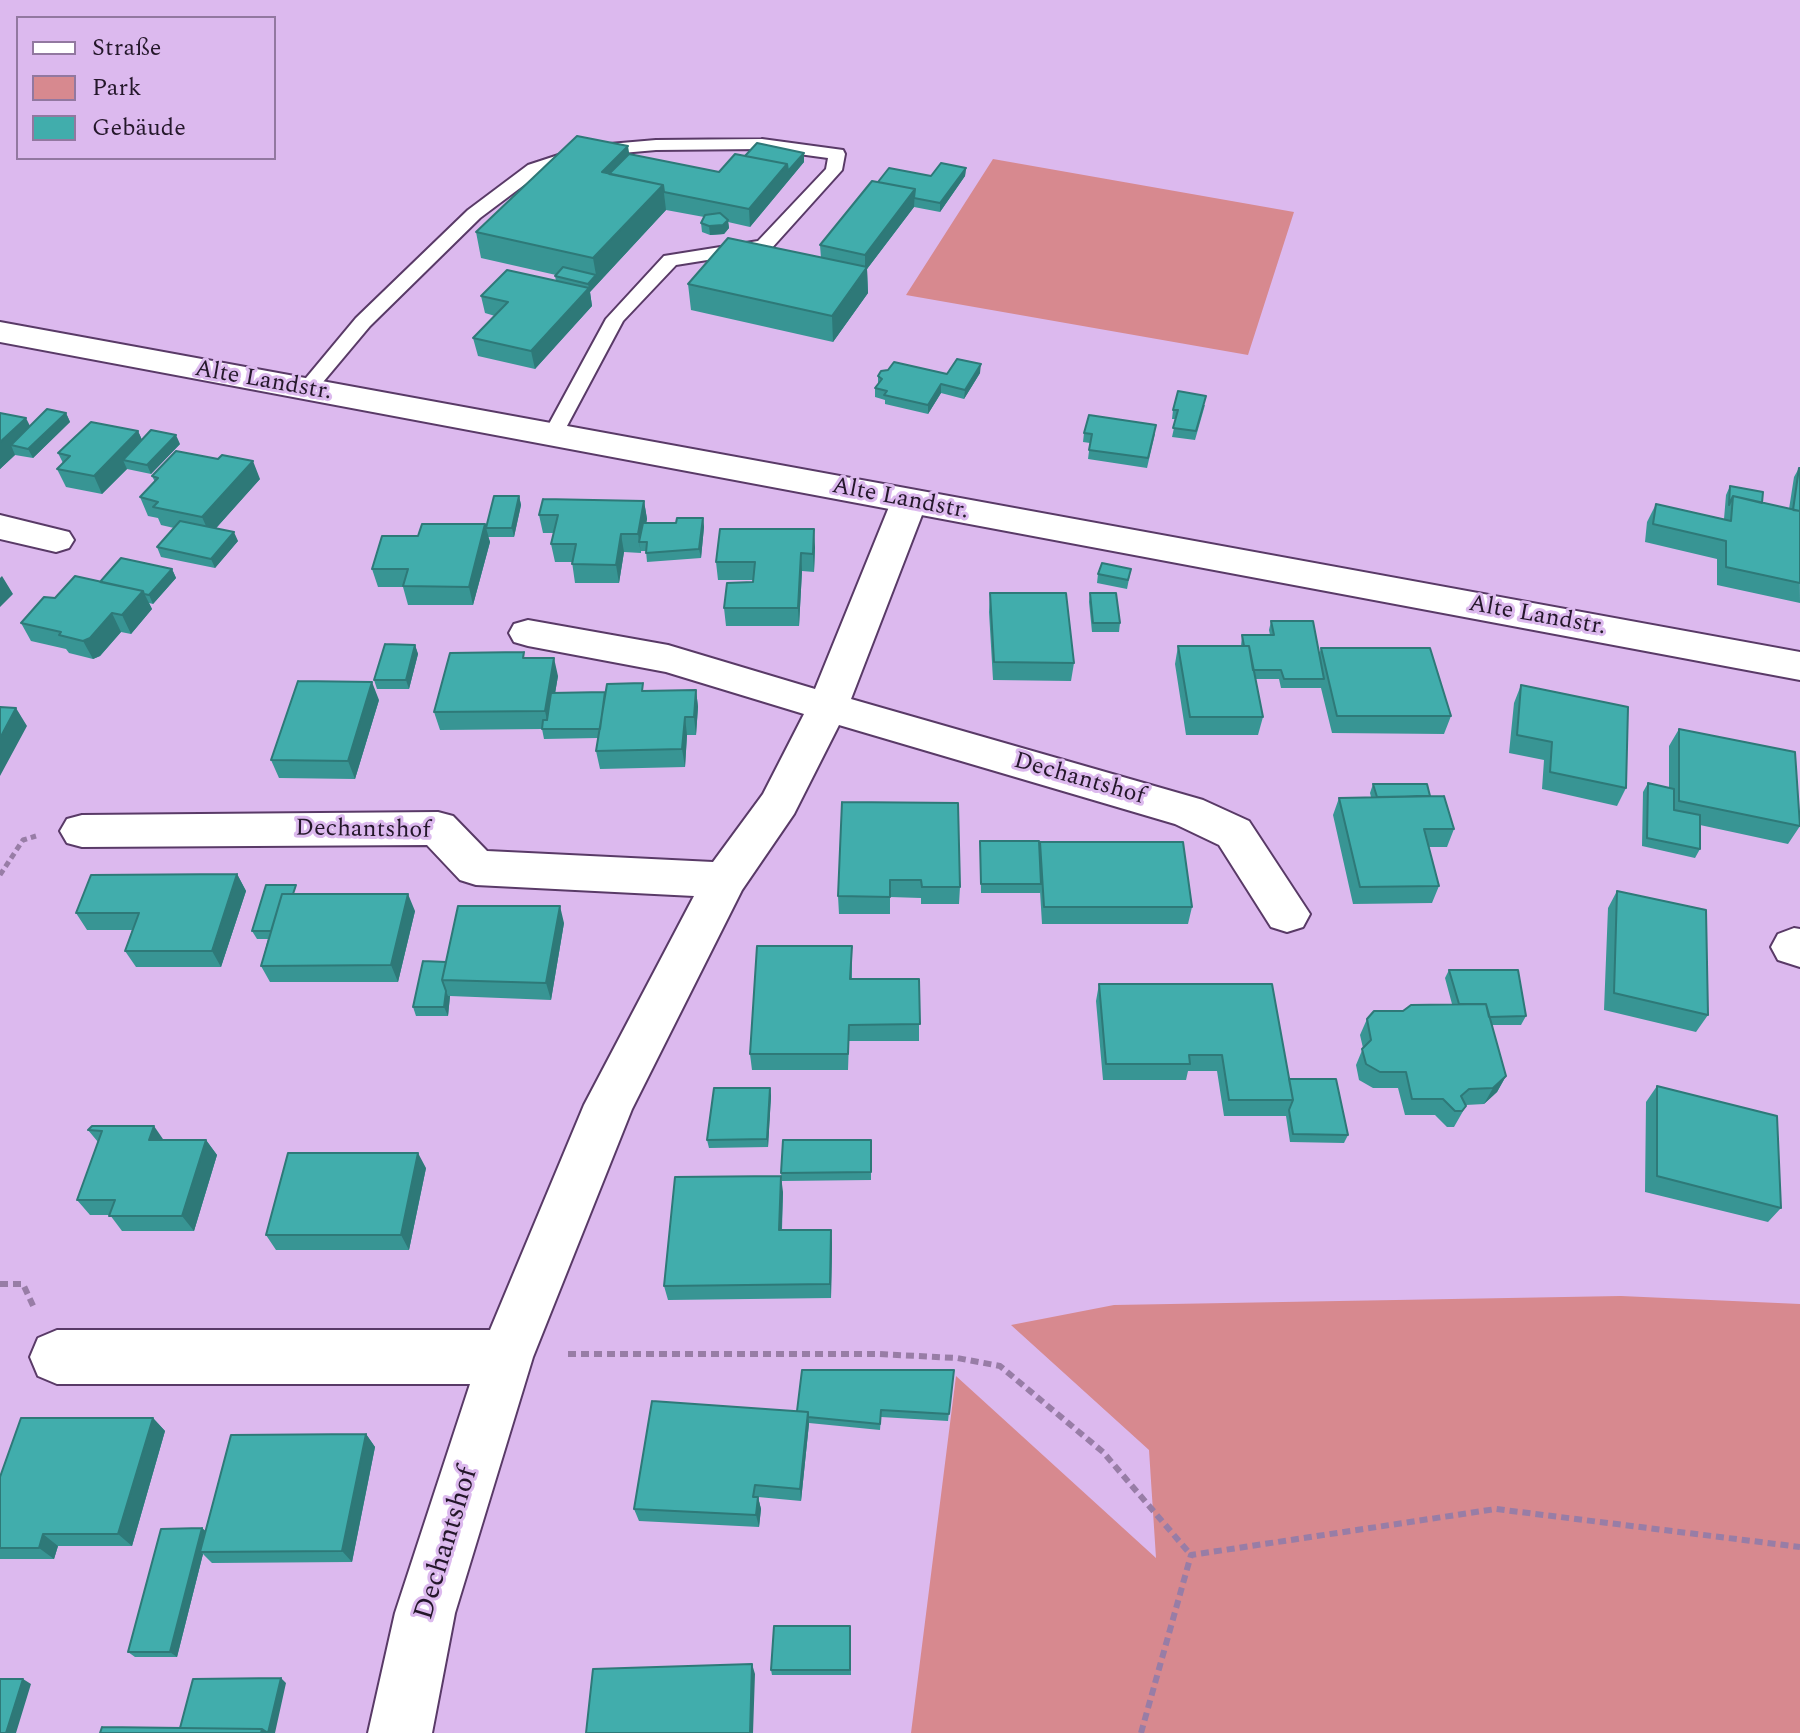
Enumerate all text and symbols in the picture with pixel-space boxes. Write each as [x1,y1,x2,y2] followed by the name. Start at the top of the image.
[16,16,276,160] legend
[92,30,161,66] text: Straße
[92,70,142,106] text: Park
[92,110,186,146] text: Gebäude
[192,356,334,408] street label: Alte Landstr.
[829,473,971,527] street label: Alte Landstr.
[1466,591,1608,643] street label: Alte Landstr.
[1010,748,1148,812] street label: Dechantshof
[295,815,431,847] street label: Dechantshof
[409,1464,487,1624] street label: Dechantshof

